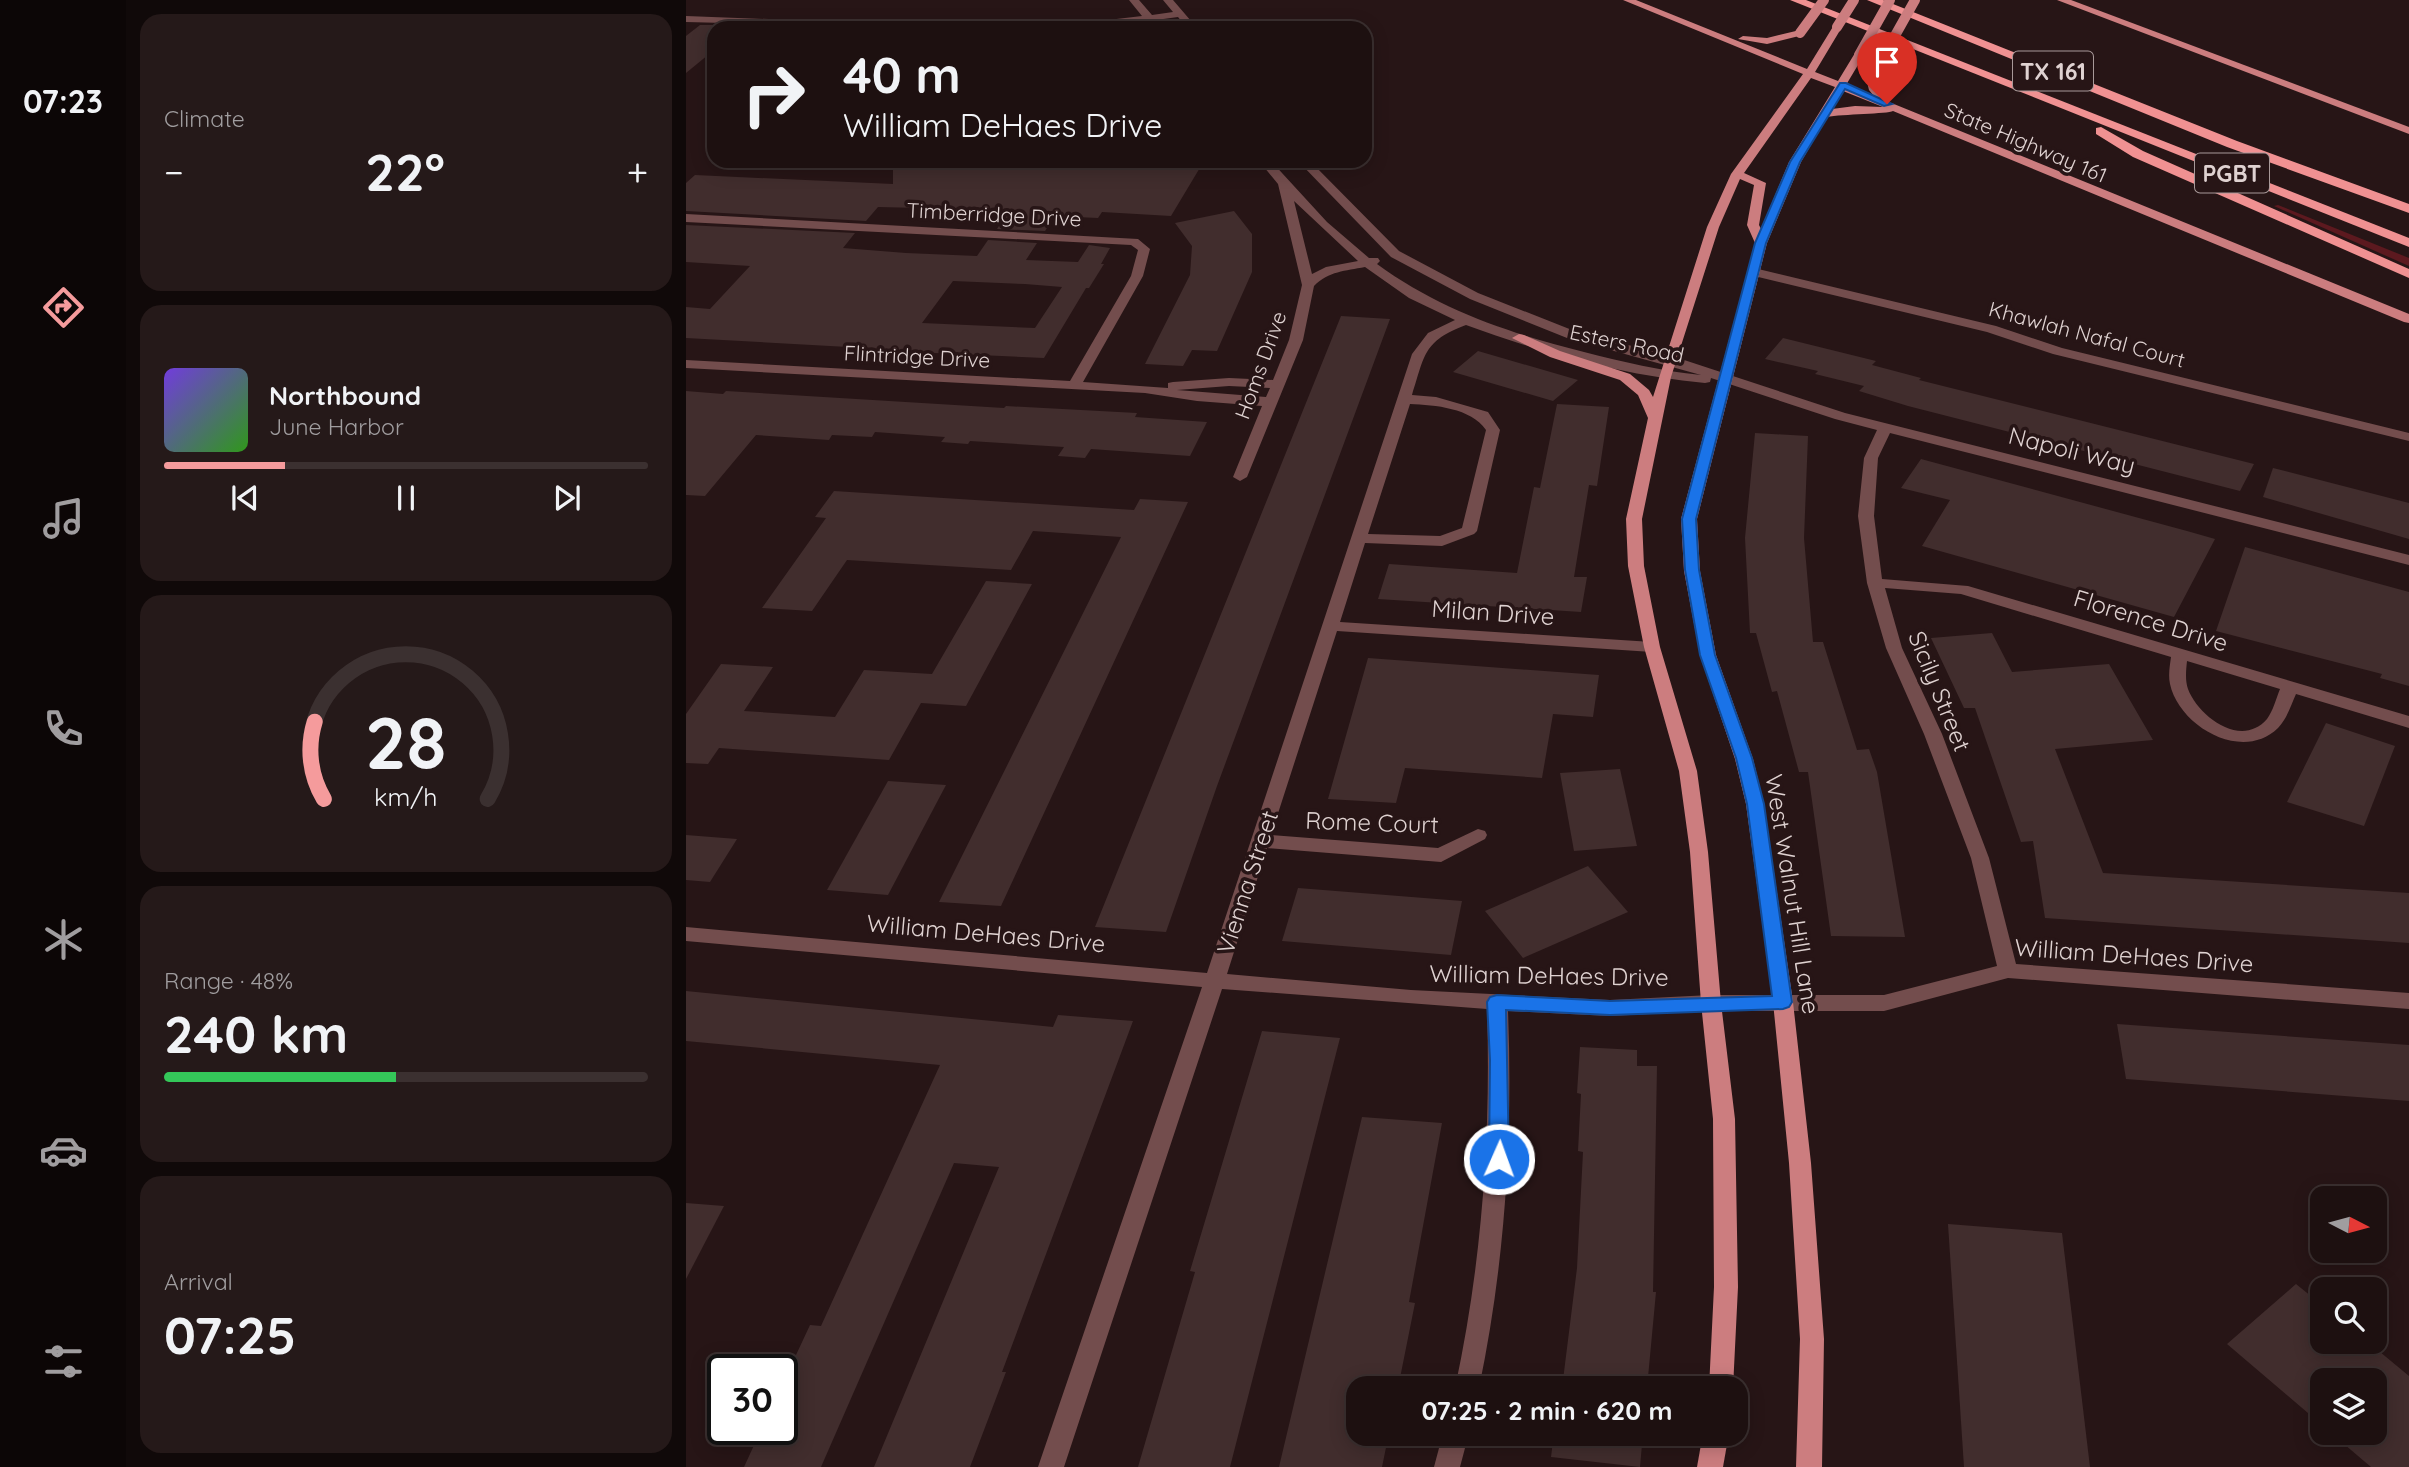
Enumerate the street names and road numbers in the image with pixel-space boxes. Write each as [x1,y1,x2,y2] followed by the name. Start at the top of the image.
[2013,52,2093,90] road number: TX 161
[1941,96,2111,188] street label: State Highway 161
[2195,154,2269,192] road number: PGBT
[906,196,1082,232] street label: Timberridge Drive
[1986,295,2188,373] street label: Khawlah Nafal Court
[1228,307,1292,423] street label: Homs Drive
[1567,318,1687,368] street label: Esters Road
[843,339,991,373] street label: Flintridge Drive
[2006,420,2138,480] street label: Napoli Way
[2070,582,2232,658] street label: Florence Drive
[1430,593,1556,631] street label: Milan Drive
[1902,626,1978,756] street label: Sicily Street
[1759,772,1827,1016] street label: West Walnut Hill Lane
[1305,805,1439,839] street label: Rome Court
[1210,806,1284,958] street label: Vienna Street
[865,908,1107,958] street label: William DeHaes Drive
[2014,932,2254,978] street label: William DeHaes Drive
[1429,958,1669,992] street label: William DeHaes Drive

